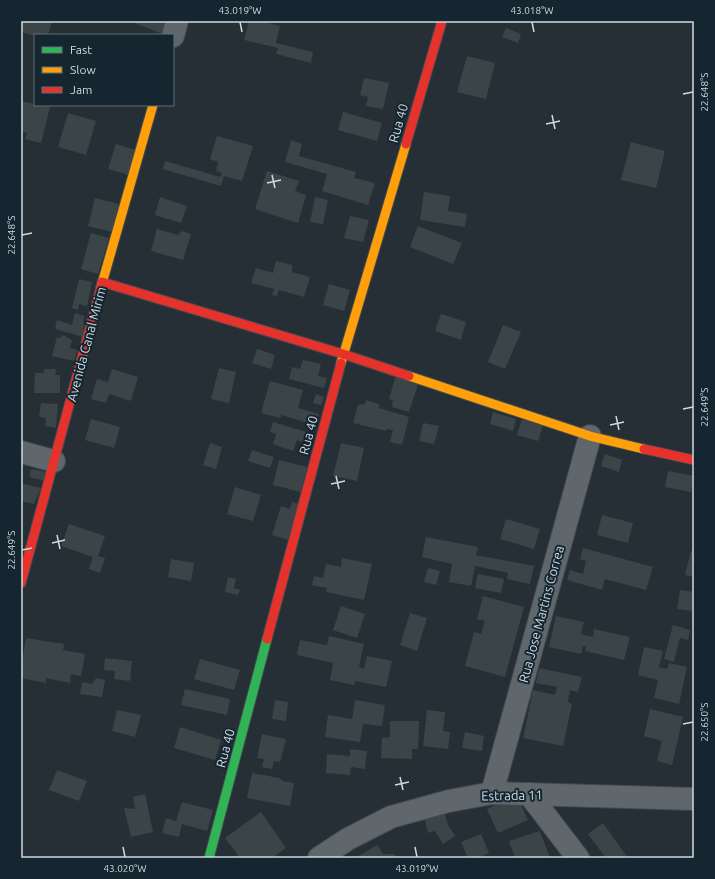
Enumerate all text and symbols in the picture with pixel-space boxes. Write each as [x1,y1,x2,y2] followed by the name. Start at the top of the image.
[218,5,262,16] text: 43.019°W
[510,5,554,16] text: 43.018°W
[34,34,174,106] legend
[70,43,92,56] text: Fast
[70,63,96,76] text: Slow
[699,72,710,112] text: 22.648°S
[70,83,92,96] text: Jam
[386,102,410,144] street label: Rua 40
[6,215,17,255] text: 22.648°S
[64,285,108,403] street label: Avenida Canal Mirim
[699,387,710,427] text: 22.649°S
[296,414,320,456] street label: Rua 40
[6,530,17,570] text: 22.649°S
[516,544,566,684] street label: Rua Jose Martins Correa
[699,702,710,742] text: 22.650°S
[213,727,237,769] street label: Rua 40
[481,787,543,803] street label: Estrada 11
[103,863,147,874] text: 43.020°W
[395,863,439,874] text: 43.019°W

